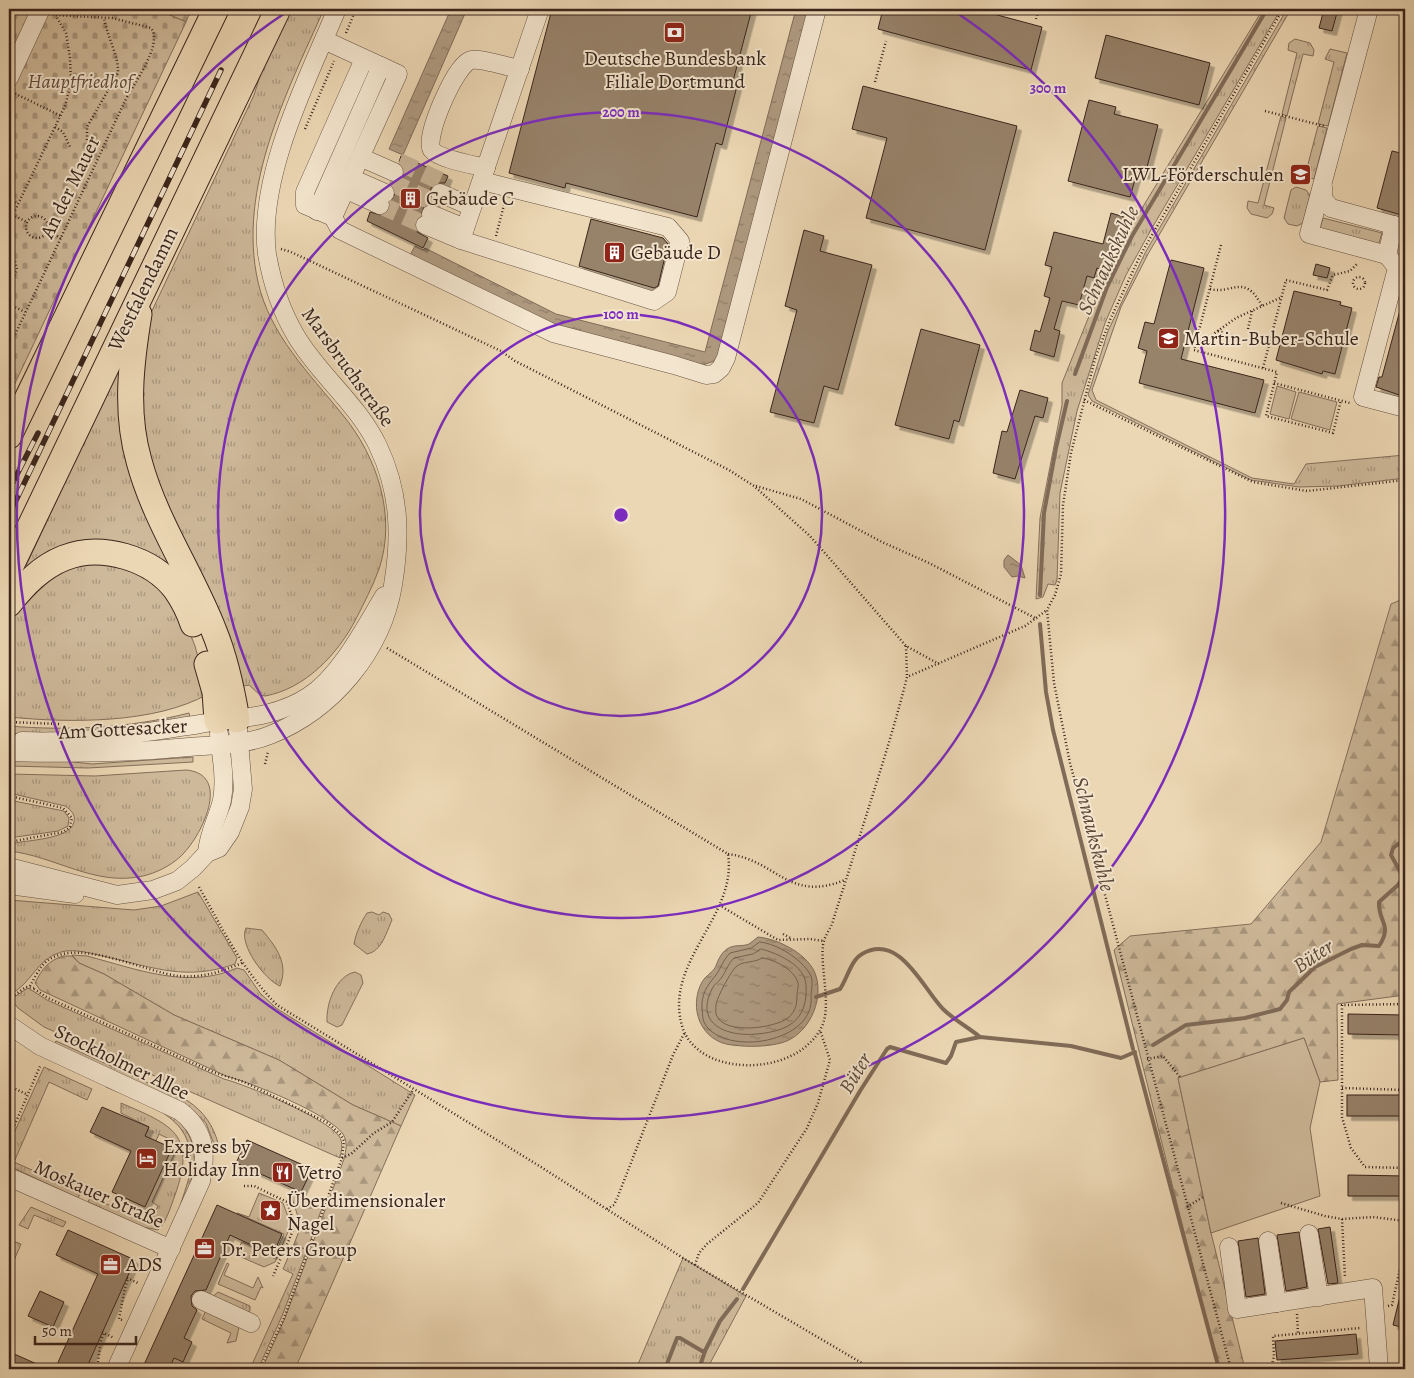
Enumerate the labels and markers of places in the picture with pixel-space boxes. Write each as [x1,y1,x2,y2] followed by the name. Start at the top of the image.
[663,20,687,44] bank icon: Deutsche Bundesbank Filiale Dortmund
[584,45,766,95] place label: Deutsche Bundesbank Filiale Dortmund
[1122,161,1284,188] place label: LWL-Förderschulen
[1288,162,1312,186] school or university icon: LWL-Förderschulen
[426,185,514,212] place label: Gebäude C
[398,186,422,210] building icon: Gebäude C
[631,239,721,266] place label: Gebäude D
[603,240,627,264] building icon: Gebäude D
[1184,325,1359,352] place label: Martin-Buber-Schule
[1156,326,1180,350] school or university icon: Martin-Buber-Schule
[612,506,630,524] centre of rings
[163,1133,260,1183] place label: Express by Holiday Inn
[135,1146,159,1170] hotel icon: Express by Holiday Inn
[297,1159,342,1186] place label: Vetro
[270,1160,294,1184] restaurant icon: Vetro
[287,1187,446,1237] place label: Überdimensionaler Nagel
[259,1199,283,1223] place icon: Überdimensionaler Nagel
[221,1236,357,1263] place label: Dr. Peters Group
[193,1237,217,1261] office icon: Dr. Peters Group
[125,1251,162,1278] place label: ADS
[98,1252,122,1276] office icon: ADS

